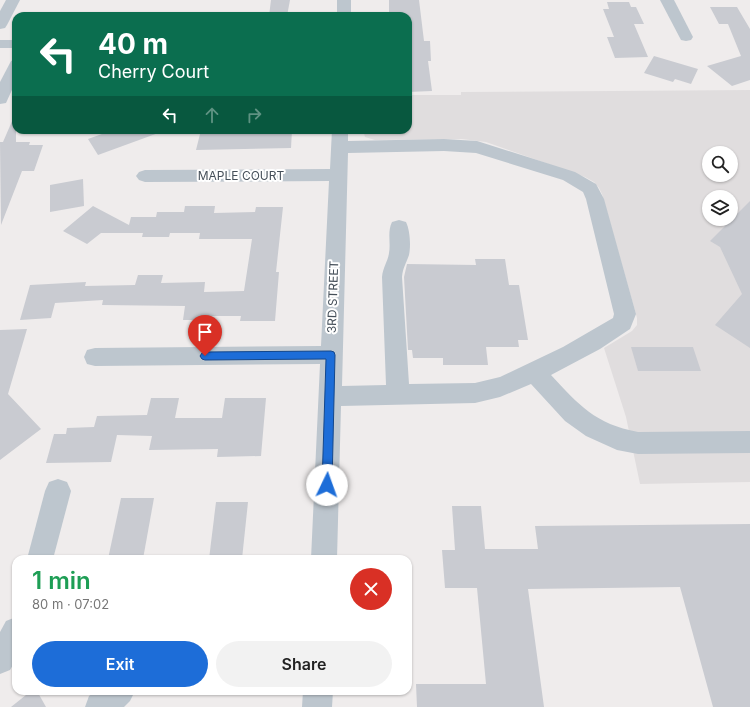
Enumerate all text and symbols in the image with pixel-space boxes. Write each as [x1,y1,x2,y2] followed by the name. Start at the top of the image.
[98,27,168,61] text: 40 m
[32,28,84,80] icon: left
[98,61,209,82] text: Cherry Court
[159,104,181,126] icon: left
[201,104,223,126] icon: ahead
[243,104,265,126] icon: right
[702,146,738,226] map controls
[702,146,738,182] button: search
[198,168,285,183] street label: MAPLE COURT
[702,190,738,226] button: layers
[324,260,341,333] street label: 3RD STREET
[188,315,222,356] pin
[194,321,216,343] icon: arrive
[306,464,348,506] position arrow
[32,566,91,595] text: 1 min
[350,568,392,610] button: close
[32,596,109,612] text: 80 m · 07:02
[32,641,208,687] button: Exit
[216,641,392,687] button: Share

